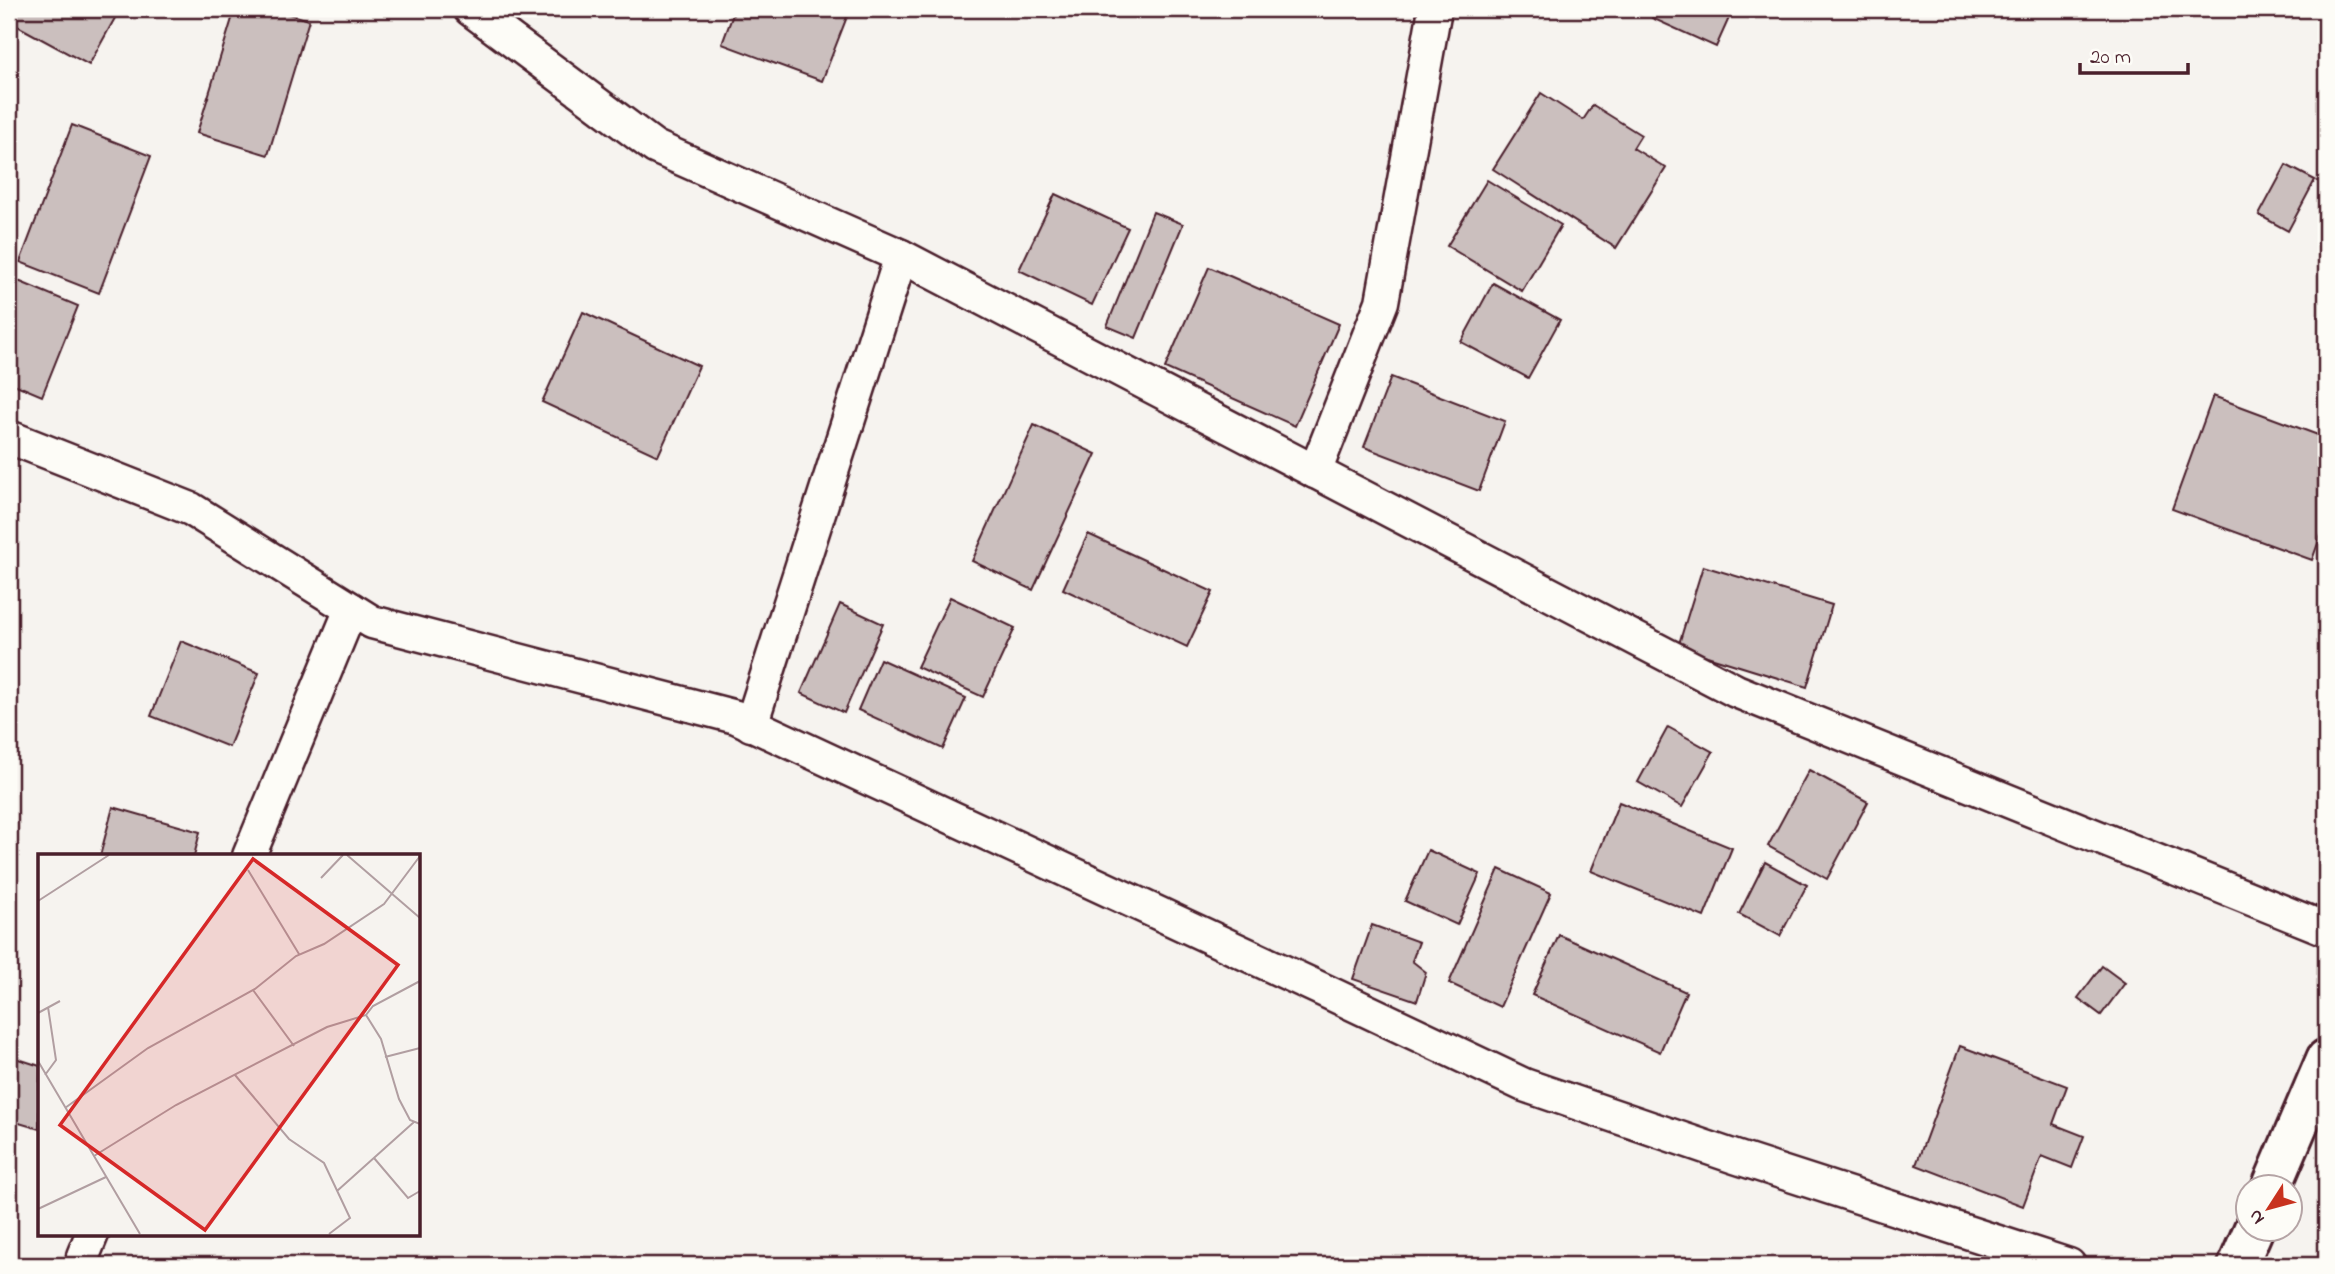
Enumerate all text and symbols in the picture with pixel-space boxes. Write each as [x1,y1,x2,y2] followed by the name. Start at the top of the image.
[2080,32,2188,76] scale bar
[2090,43,2131,73] text: 20 m
[38,854,420,1236] inset map
[2234,1172,2304,1242] north arrow
[2242,1203,2272,1230] text: N

